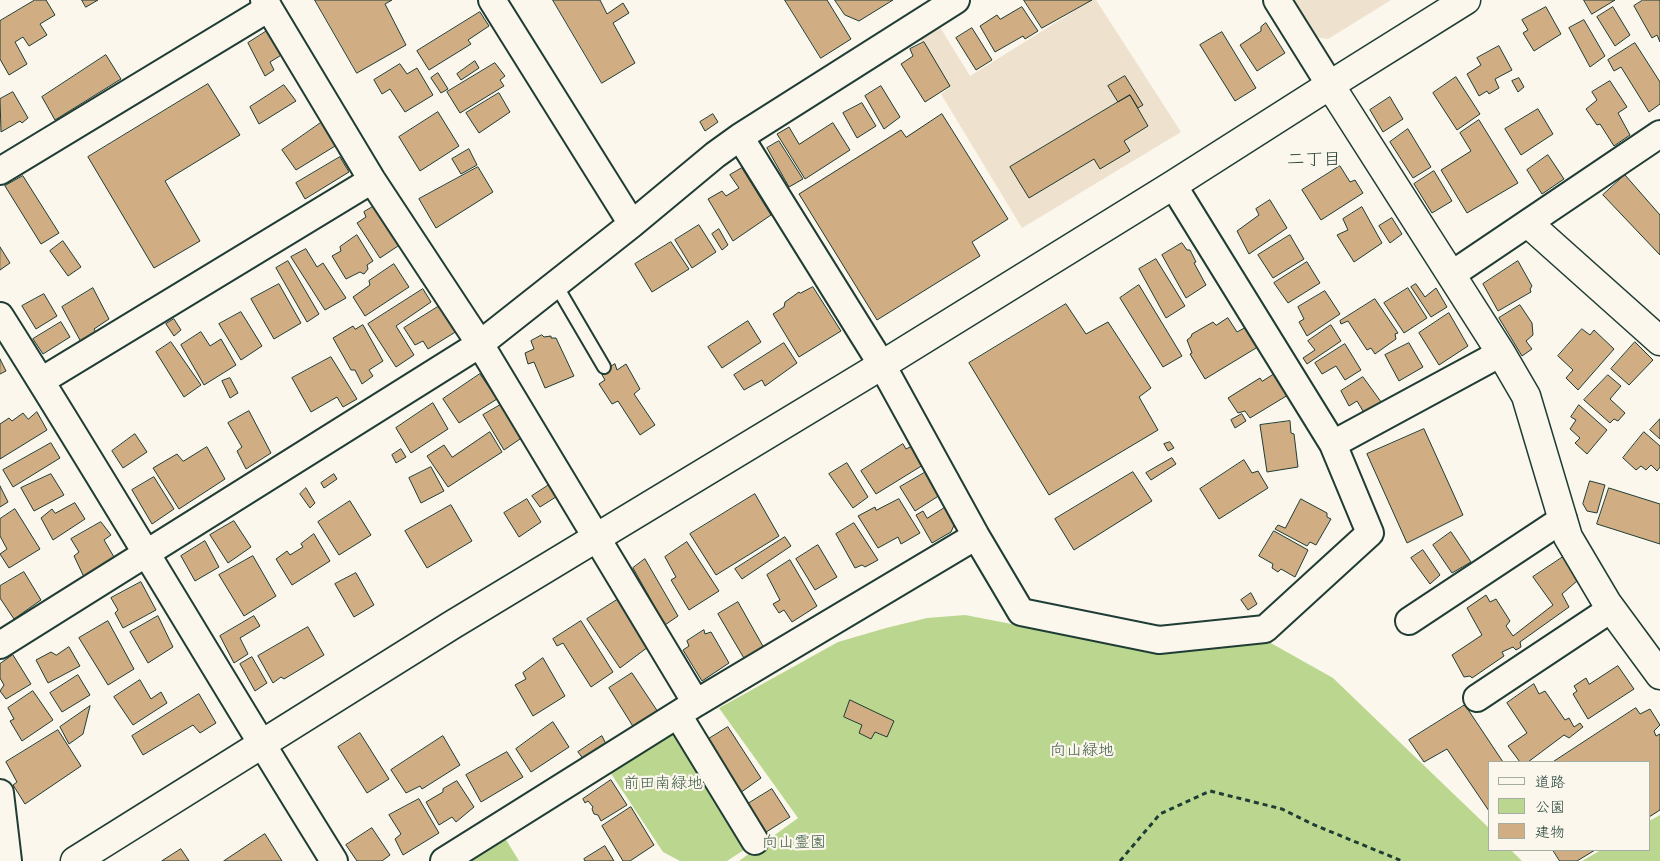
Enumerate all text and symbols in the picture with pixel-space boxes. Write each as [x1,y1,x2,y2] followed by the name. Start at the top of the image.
[1287,149,1341,171] district label: 二丁目
[1050,741,1114,761] park label: 向山緑地
[1488,761,1650,851] legend
[1535,769,1565,792] text: 道路
[623,774,703,794] park label: 前田南緑地
[1535,794,1565,817] text: 公園
[1535,819,1565,842] text: 建物
[762,833,826,853] park label: 向山霊園

